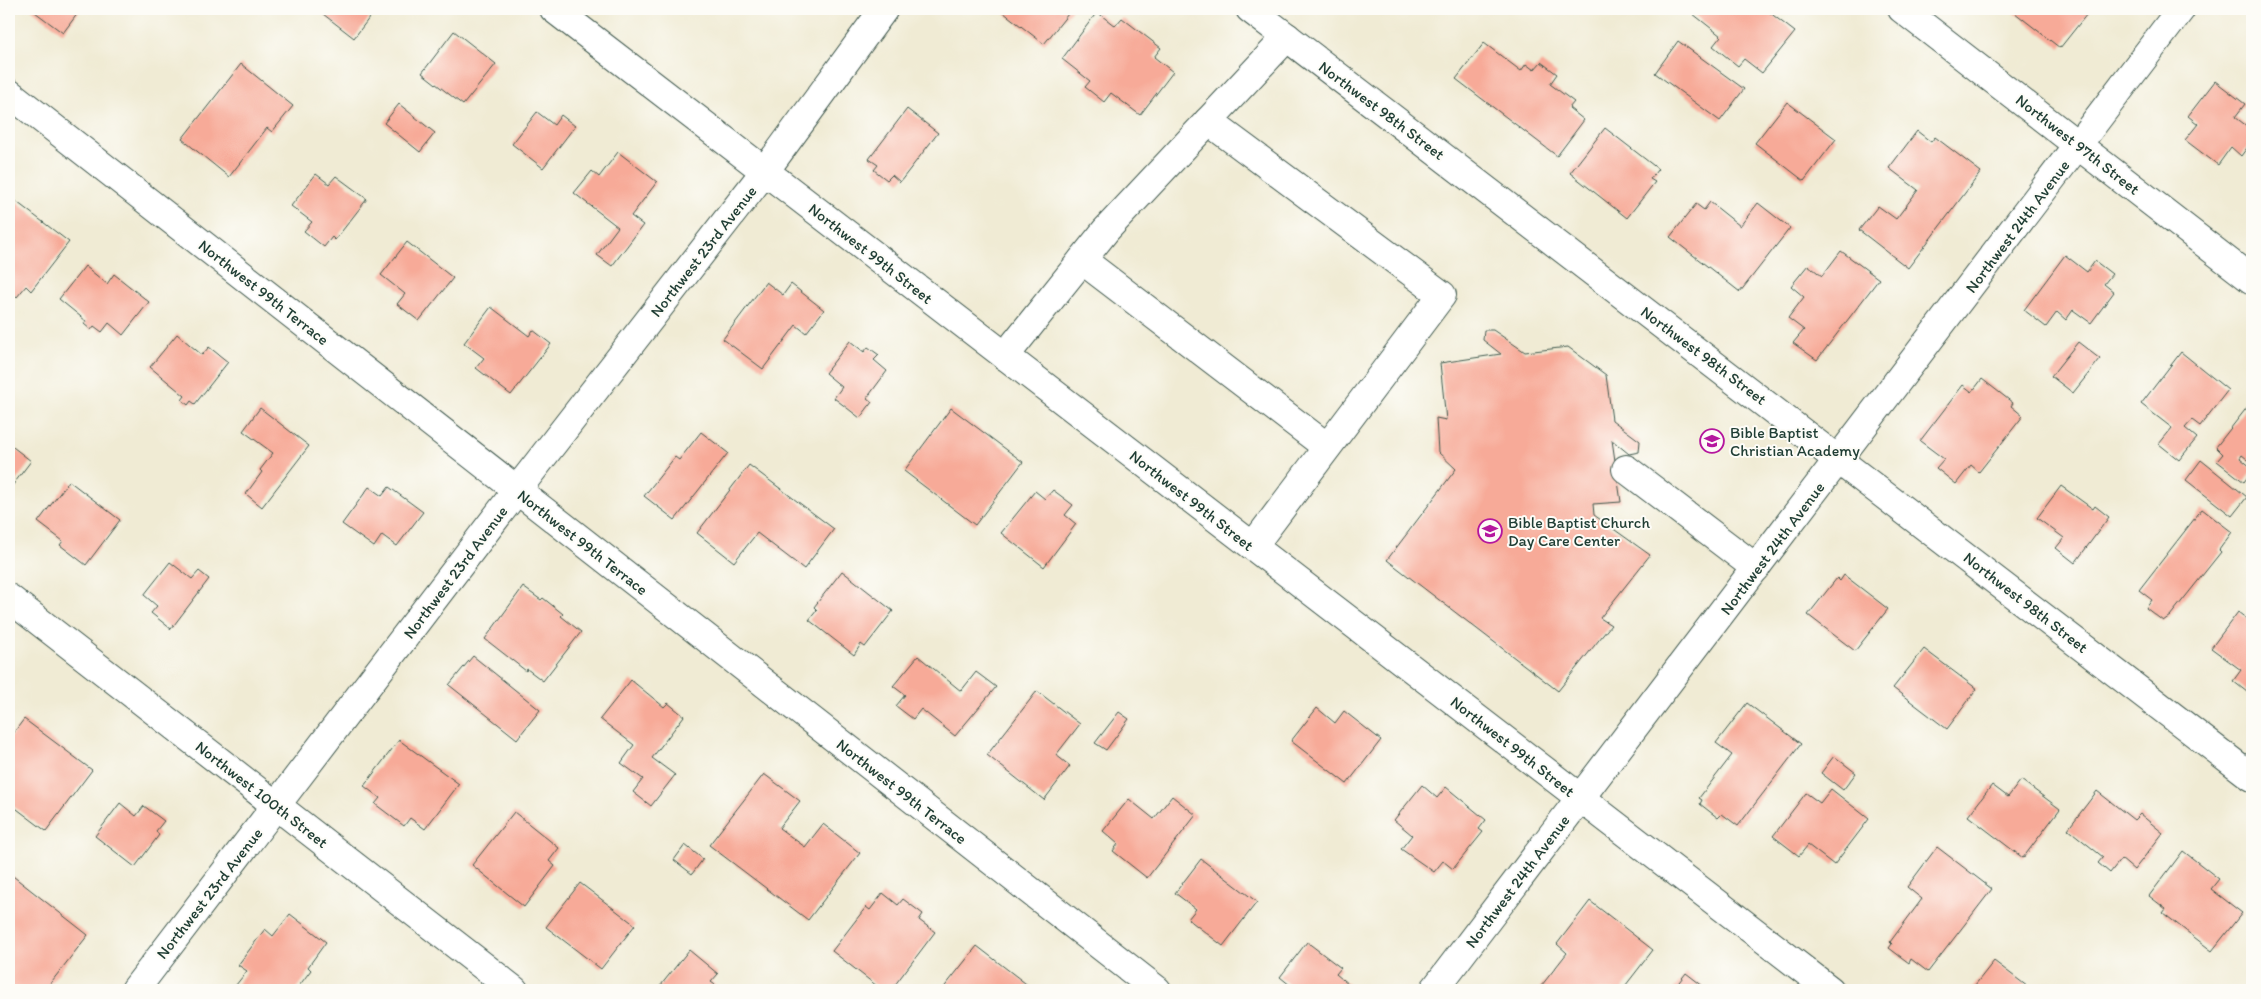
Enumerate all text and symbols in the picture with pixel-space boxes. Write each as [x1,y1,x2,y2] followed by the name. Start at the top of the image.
[1315,57,1448,164] street label: Northwest 98th Street
[2012,90,2143,199] street label: Northwest 97th Street
[1961,156,2074,297] street label: Northwest 24th Avenue
[646,182,761,321] street label: Northwest 23rd Avenue
[805,199,937,308] street label: Northwest 99th Street
[195,236,333,349] street label: Northwest 99th Terrace
[1637,302,1770,409] street label: Northwest 98th Street
[1730,423,1860,460] place label: Bible Baptist Christian Academy
[1699,428,1725,454] school or university icon: Bible Baptist Christian Academy
[1126,446,1258,555] street label: Northwest 99th Street
[1716,478,1829,619] street label: Northwest 24th Avenue
[514,486,652,599] street label: Northwest 99th Terrace
[399,502,512,643] street label: Northwest 23rd Avenue
[1508,513,1650,550] place label: Bible Baptist Church Day Care Center
[1477,518,1503,544] school or university icon: Bible Baptist Church Day Care Center
[1960,548,2092,657] street label: Northwest 98th Street
[1447,692,1579,801] street label: Northwest 99th Street
[833,735,971,848] street label: Northwest 99th Terrace
[192,737,332,852] street label: Northwest 100th Street
[1461,811,1574,952] street label: Northwest 24th Avenue
[152,824,267,963] street label: Northwest 23rd Avenue

